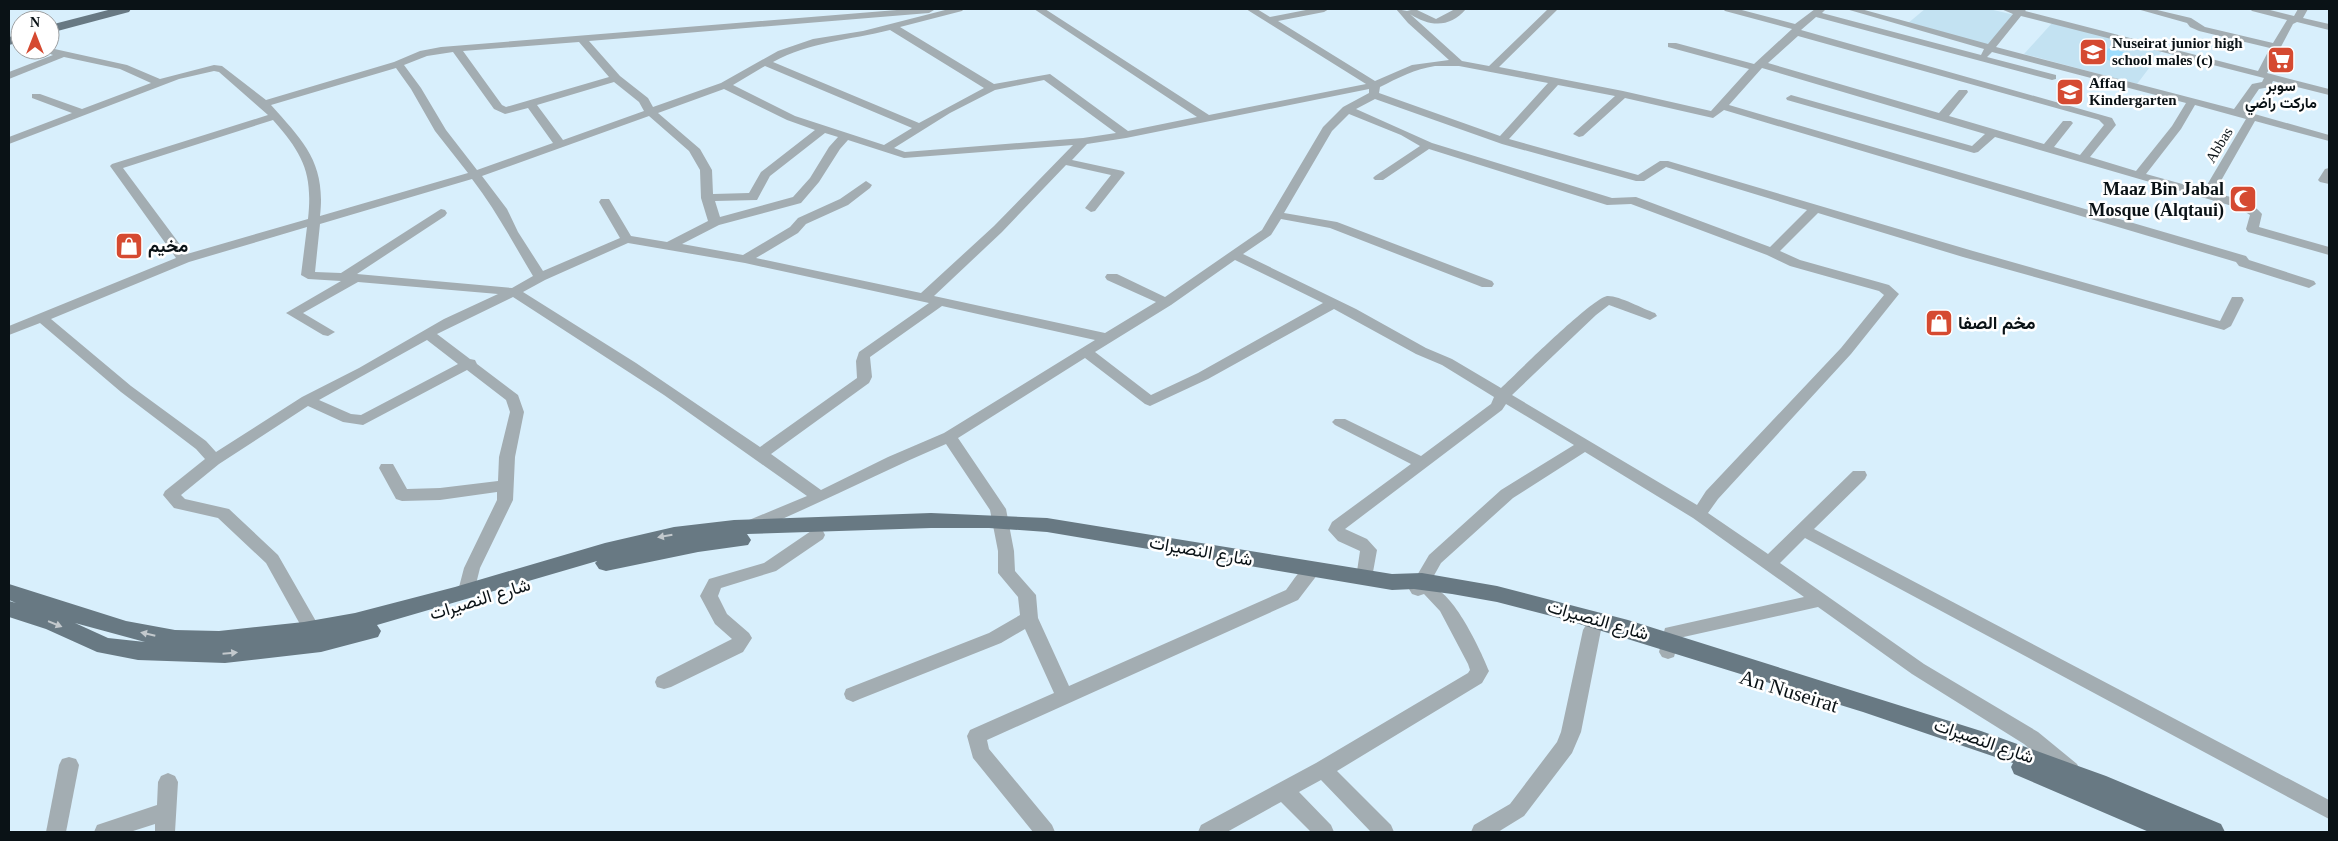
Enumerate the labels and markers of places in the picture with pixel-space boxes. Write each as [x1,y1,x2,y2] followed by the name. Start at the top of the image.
[2112,35,2243,69] place label: Nuseirat junior high school males (c)
[2078,37,2108,67] school or university icon: Nuseirat junior high school males (c)
[2266,45,2296,75] supermarket icon: سوبر ماركت راضي
[2089,75,2177,108] place label: Affaq Kindergarten
[2055,77,2085,107] school or university icon: Affaq Kindergarten
[2245,78,2317,116] place label: سوبر ماركت راضي
[2088,179,2224,221] place label: Maaz Bin Jabal Mosque (Alqtaui)
[2228,184,2258,214] mosque icon: Maaz Bin Jabal Mosque (Alqtaui)
[114,231,144,261] shop icon: مخيم
[148,236,188,258] place label: مخيم
[1924,308,1954,338] shop icon: مخم الصفا
[1958,313,2036,335] place label: مخم الصفا

